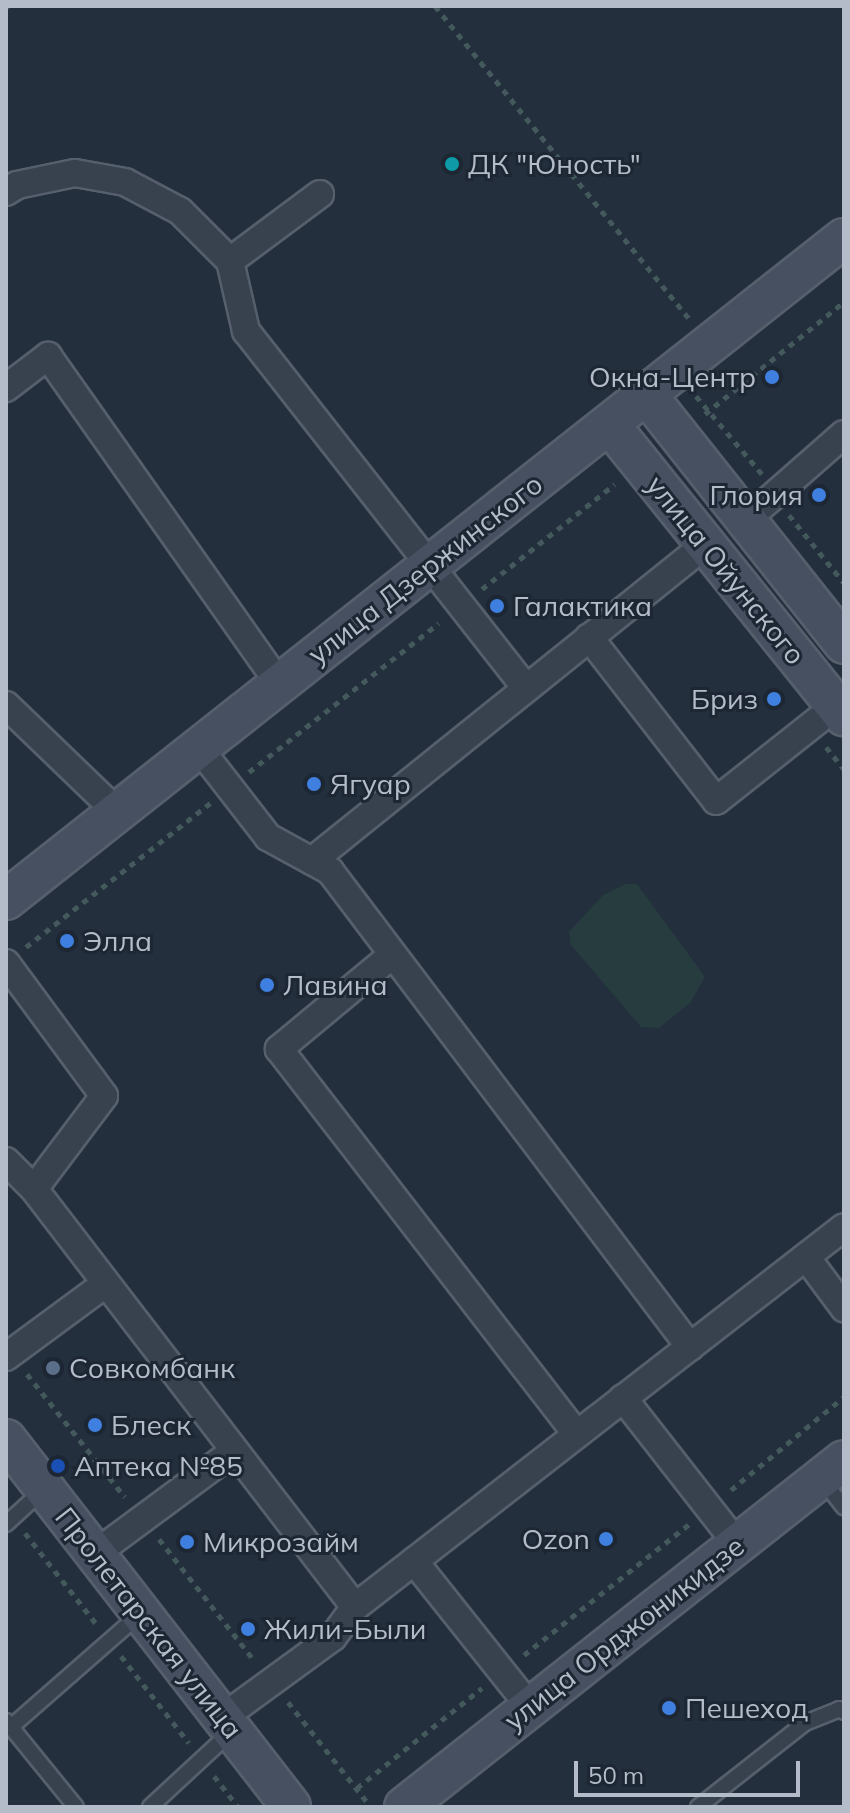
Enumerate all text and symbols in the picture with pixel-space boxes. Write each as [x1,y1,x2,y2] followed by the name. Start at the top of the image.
[468,147,641,181] place label: ДК "Юность"
[443,155,461,173] marker: ДК "Юность"
[589,360,756,394] place label: Окна-Центр
[763,368,781,386] marker: Окна-Центр
[301,467,549,671] street label: улица Дзержинского
[640,469,812,671] street label: улица Ойунского
[710,478,803,512] place label: Глория
[810,486,828,504] marker: Глория
[513,589,652,623] place label: Галактика
[488,597,506,615] marker: Галактика
[691,682,758,716] place label: Бриз
[765,690,783,708] marker: Бриз
[330,767,411,801] place label: Ягуар
[305,775,323,793] marker: Ягуар
[83,924,152,958] place label: Элла
[58,932,76,950] marker: Элла
[283,968,388,1002] place label: Лавина
[258,976,276,994] marker: Лавина
[69,1351,235,1385] place label: Совкомбанк
[44,1359,62,1377] marker: Совкомбанк
[111,1408,191,1442] place label: Блеск
[86,1416,104,1434] marker: Блеск
[74,1449,243,1483] place label: Аптека №85
[49,1457,67,1475] marker: Аптека №85
[48,1501,250,1745] street label: Пролетарская улица
[522,1522,590,1556] place label: Ozon
[203,1525,359,1559] place label: Микрозайм
[497,1529,751,1737] street label: улица Орджоникидзе
[597,1530,615,1548] marker: Ozon
[178,1533,196,1551] marker: Микрозайм
[264,1612,427,1646] place label: Жили-Были
[239,1620,257,1638] marker: Жили-Были
[685,1691,808,1725] place label: Пешеход
[660,1699,678,1717] marker: Пешеход
[578,1745,804,1795] scale bar
[588,1760,644,1790] text: 50 m

